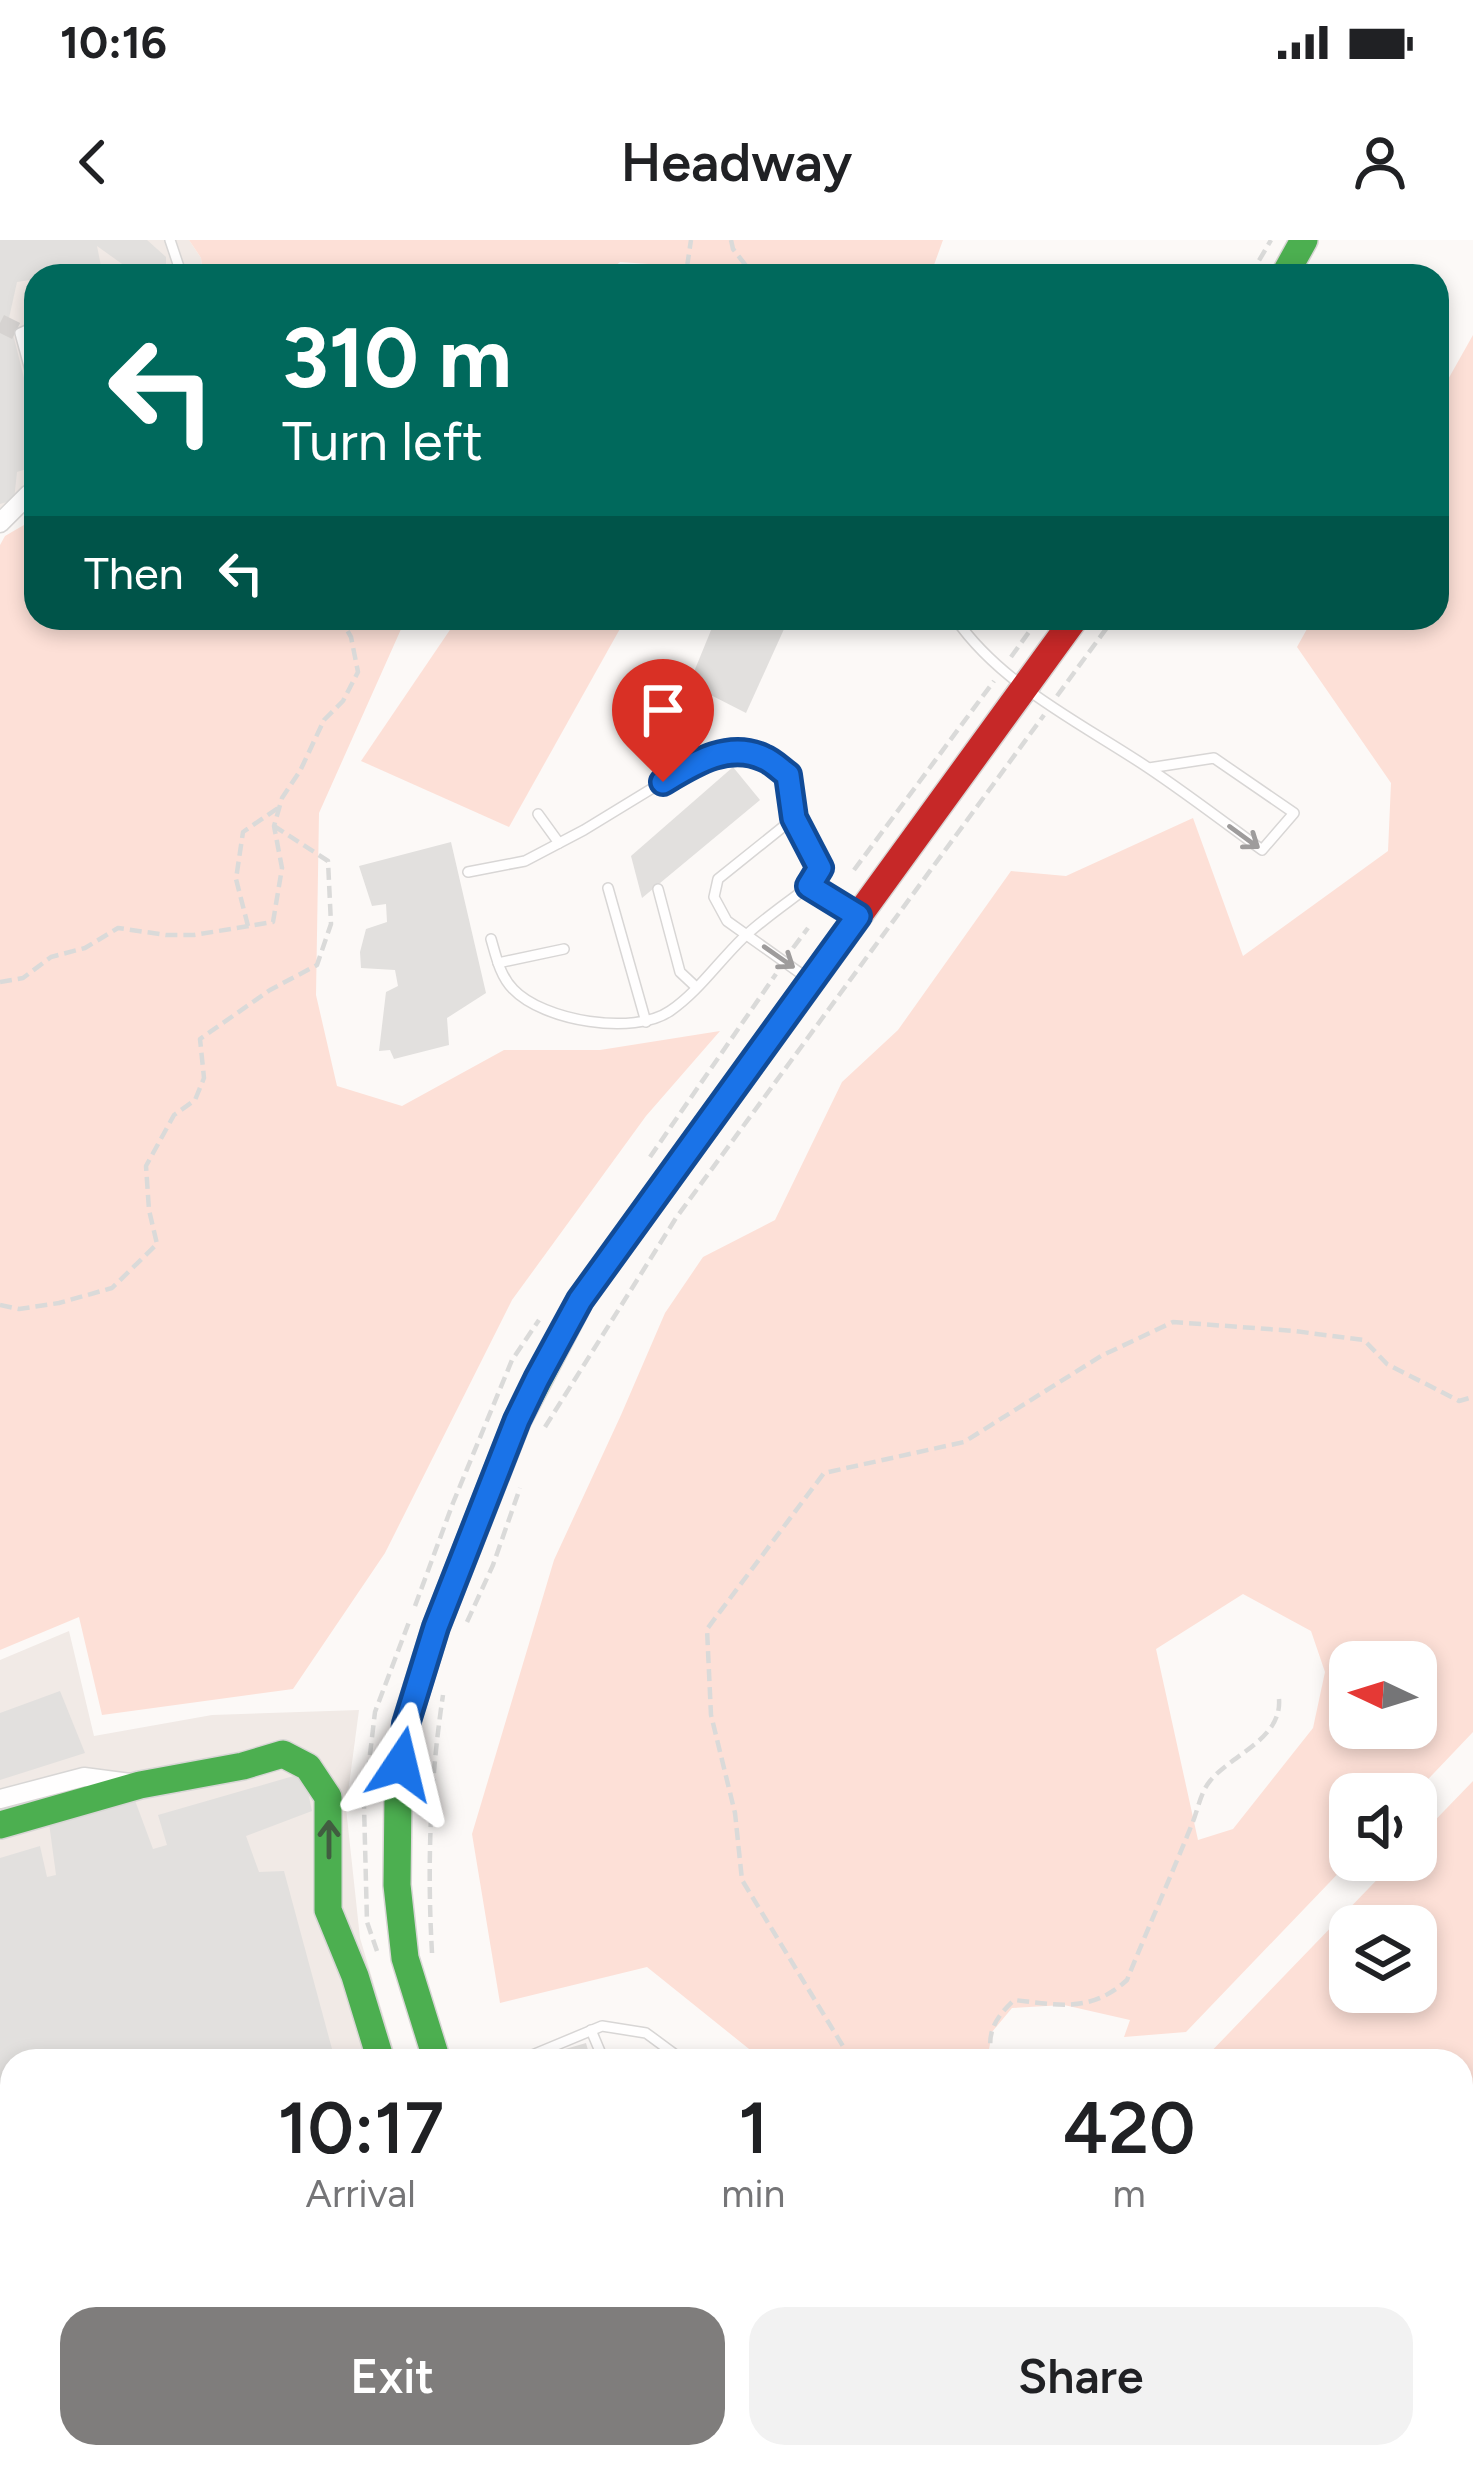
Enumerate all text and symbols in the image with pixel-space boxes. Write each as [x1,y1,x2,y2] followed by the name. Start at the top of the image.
[60,15,167,69] text: 10:16
[60,129,126,195] icon: back
[1347,129,1413,195] icon: person
[621,130,852,195] text: Headway
[282,307,512,408] text: 310 m
[84,312,240,468] icon: left
[282,409,483,474] text: Turn left
[208,540,274,606] icon: left
[84,546,184,600] text: Then
[612,659,714,782] pin
[630,677,696,743] icon: arrive
[1227,823,1260,849] one-way arrow
[762,944,795,969] one-way arrow
[1329,1641,1437,1749] north arrow
[1329,1641,1437,2013] map controls
[338,1701,464,1827] position arrow
[1329,1773,1437,1881] button: sound
[318,1820,340,1859] one-way arrow
[1329,1905,1437,2013] button: layers
[277,2085,444,2171] text: 10:17
[738,2085,768,2171] text: 1
[1063,2085,1196,2171] text: 420
[306,2170,416,2217] text: Arrival
[721,2170,785,2217] text: min
[1113,2170,1146,2217] text: m
[60,2307,725,2445] button: Exit
[749,2307,1413,2445] button: Share

